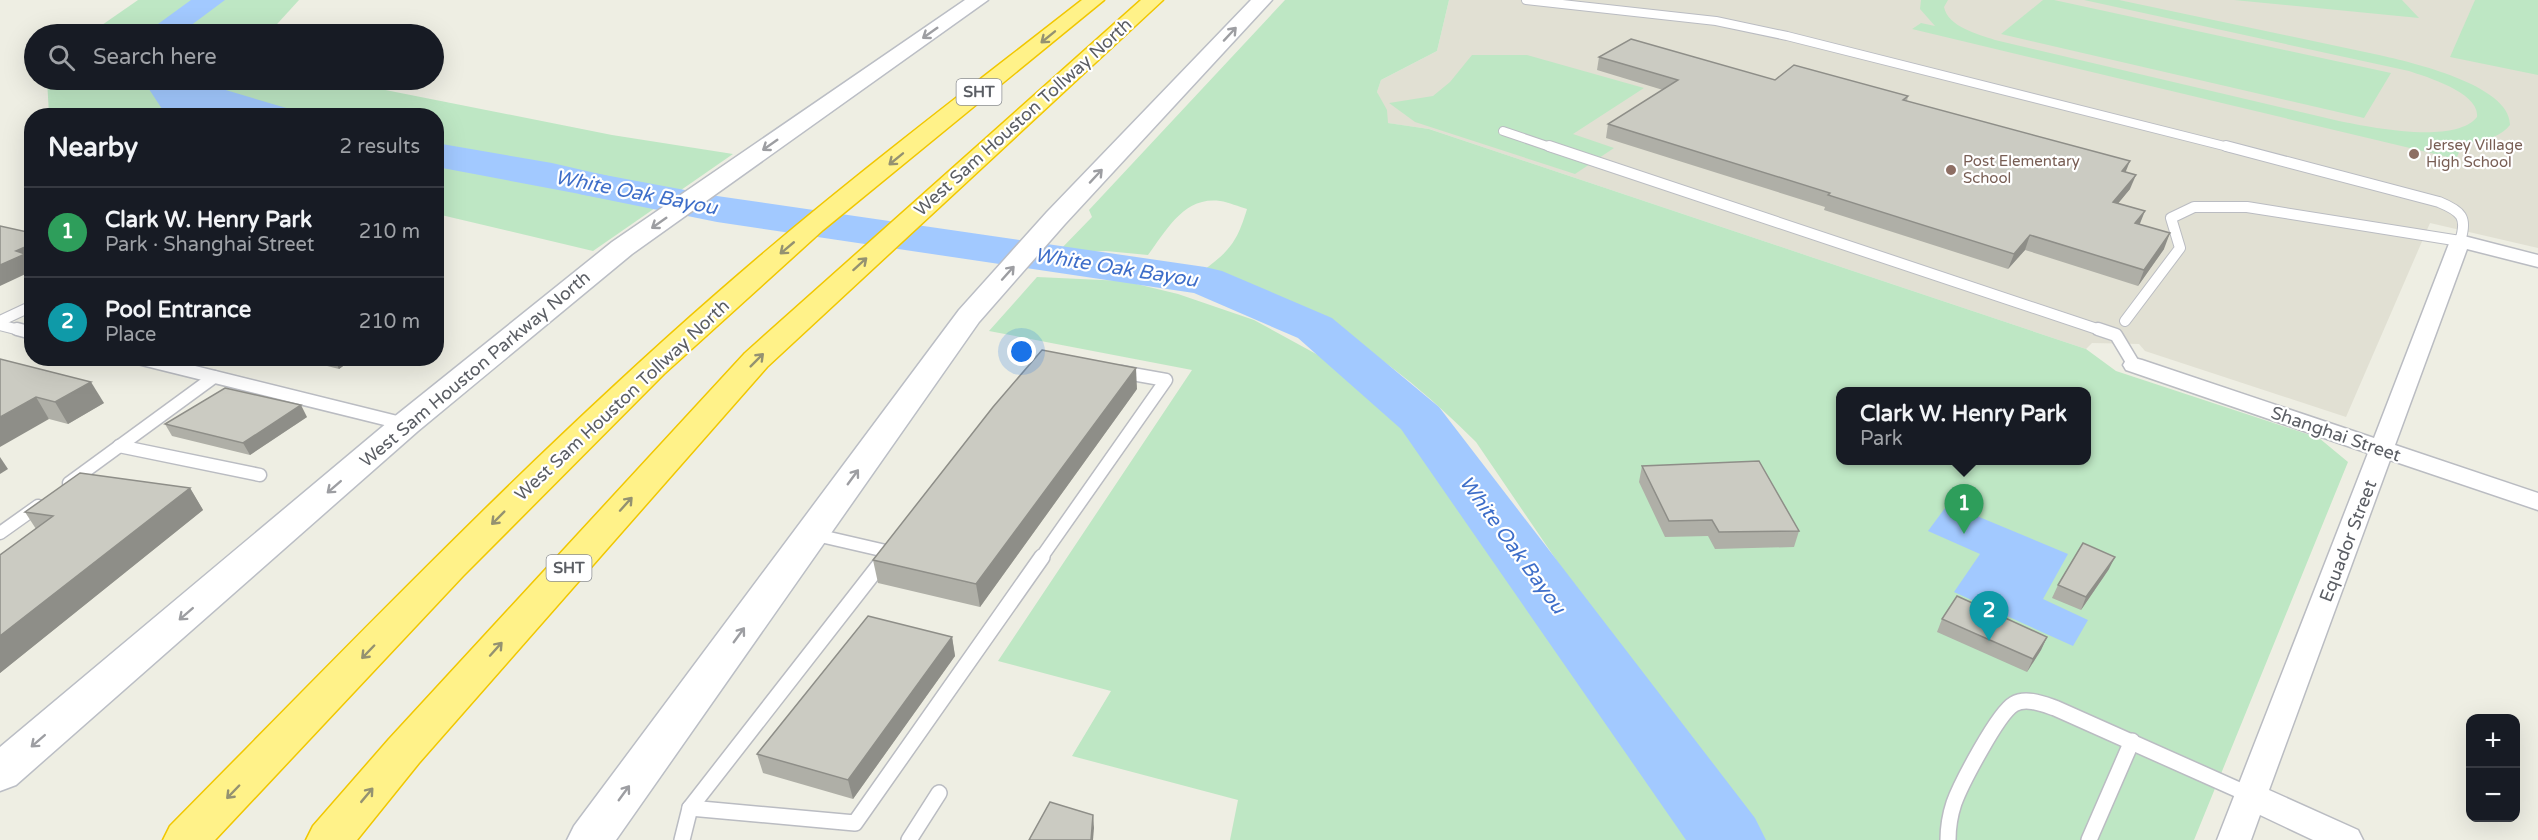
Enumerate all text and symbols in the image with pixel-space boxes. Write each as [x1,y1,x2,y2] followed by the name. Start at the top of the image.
[910,13,1136,221] street label: West Sam Houston Tollway North
[24,24,444,90] search box
[922,27,939,39] one-way arrow
[1223,27,1237,42] one-way arrow
[1040,30,1056,43] one-way arrow
[45,41,78,74] icon: search
[93,44,217,70] text: Search here
[956,79,1002,105] road number: SHT
[48,132,138,163] text: Nearby
[340,135,420,159] text: 2 results
[2426,136,2523,171] place label: Jersey Village High School
[762,139,778,151] one-way arrow
[2407,147,2421,161] marker: Jersey Village High School
[888,152,904,165] one-way arrow
[1963,152,2080,187] place label: Post Elementary School
[1944,163,1958,177] marker: Post Elementary School
[553,166,721,221] water label: White Oak Bayou
[1089,168,1103,183] one-way arrow
[105,207,312,233] text: Clark W. Henry Park
[651,217,667,229] one-way arrow
[61,220,74,244] text: 1
[359,220,420,244] text: 210 m
[105,233,314,257] text: Park · Shanghai Street
[779,241,795,254] one-way arrow
[1033,243,1201,293] water label: White Oak Bayou
[852,257,867,271] one-way arrow
[1001,265,1015,280] one-way arrow
[355,266,595,472] street label: West Sam Houston Parkway North
[510,295,734,505] street label: West Sam Houston Tollway North
[105,297,251,323] text: Pool Entrance
[61,310,74,334] text: 2
[359,310,420,334] text: 210 m
[105,323,156,347] text: Place
[1007,337,1036,366] your location
[750,352,765,367] one-way arrow
[1836,387,2091,465] popup
[1860,401,2067,427] text: Clark W. Henry Park
[2268,401,2404,467] street label: Shanghai Street
[1860,427,1903,451] text: Park
[847,469,859,485] one-way arrow
[1454,471,1571,620] water label: White Oak Bayou
[2315,477,2381,605] street label: Equador Street
[326,480,342,493] one-way arrow
[1944,484,1984,534] pin: 1
[619,497,633,512] one-way arrow
[490,510,505,525] one-way arrow
[546,555,592,581] road number: SHT
[1970,592,2008,641] pin: 2
[178,607,194,620] one-way arrow
[733,627,745,643] one-way arrow
[489,642,503,657] one-way arrow
[361,645,375,660] one-way arrow
[2466,714,2520,822] map controls
[2466,714,2520,768] button: +
[30,734,46,747] one-way arrow
[2466,768,2520,822] button: −
[225,785,240,800] one-way arrow
[618,785,631,801] one-way arrow
[360,788,374,803] one-way arrow

